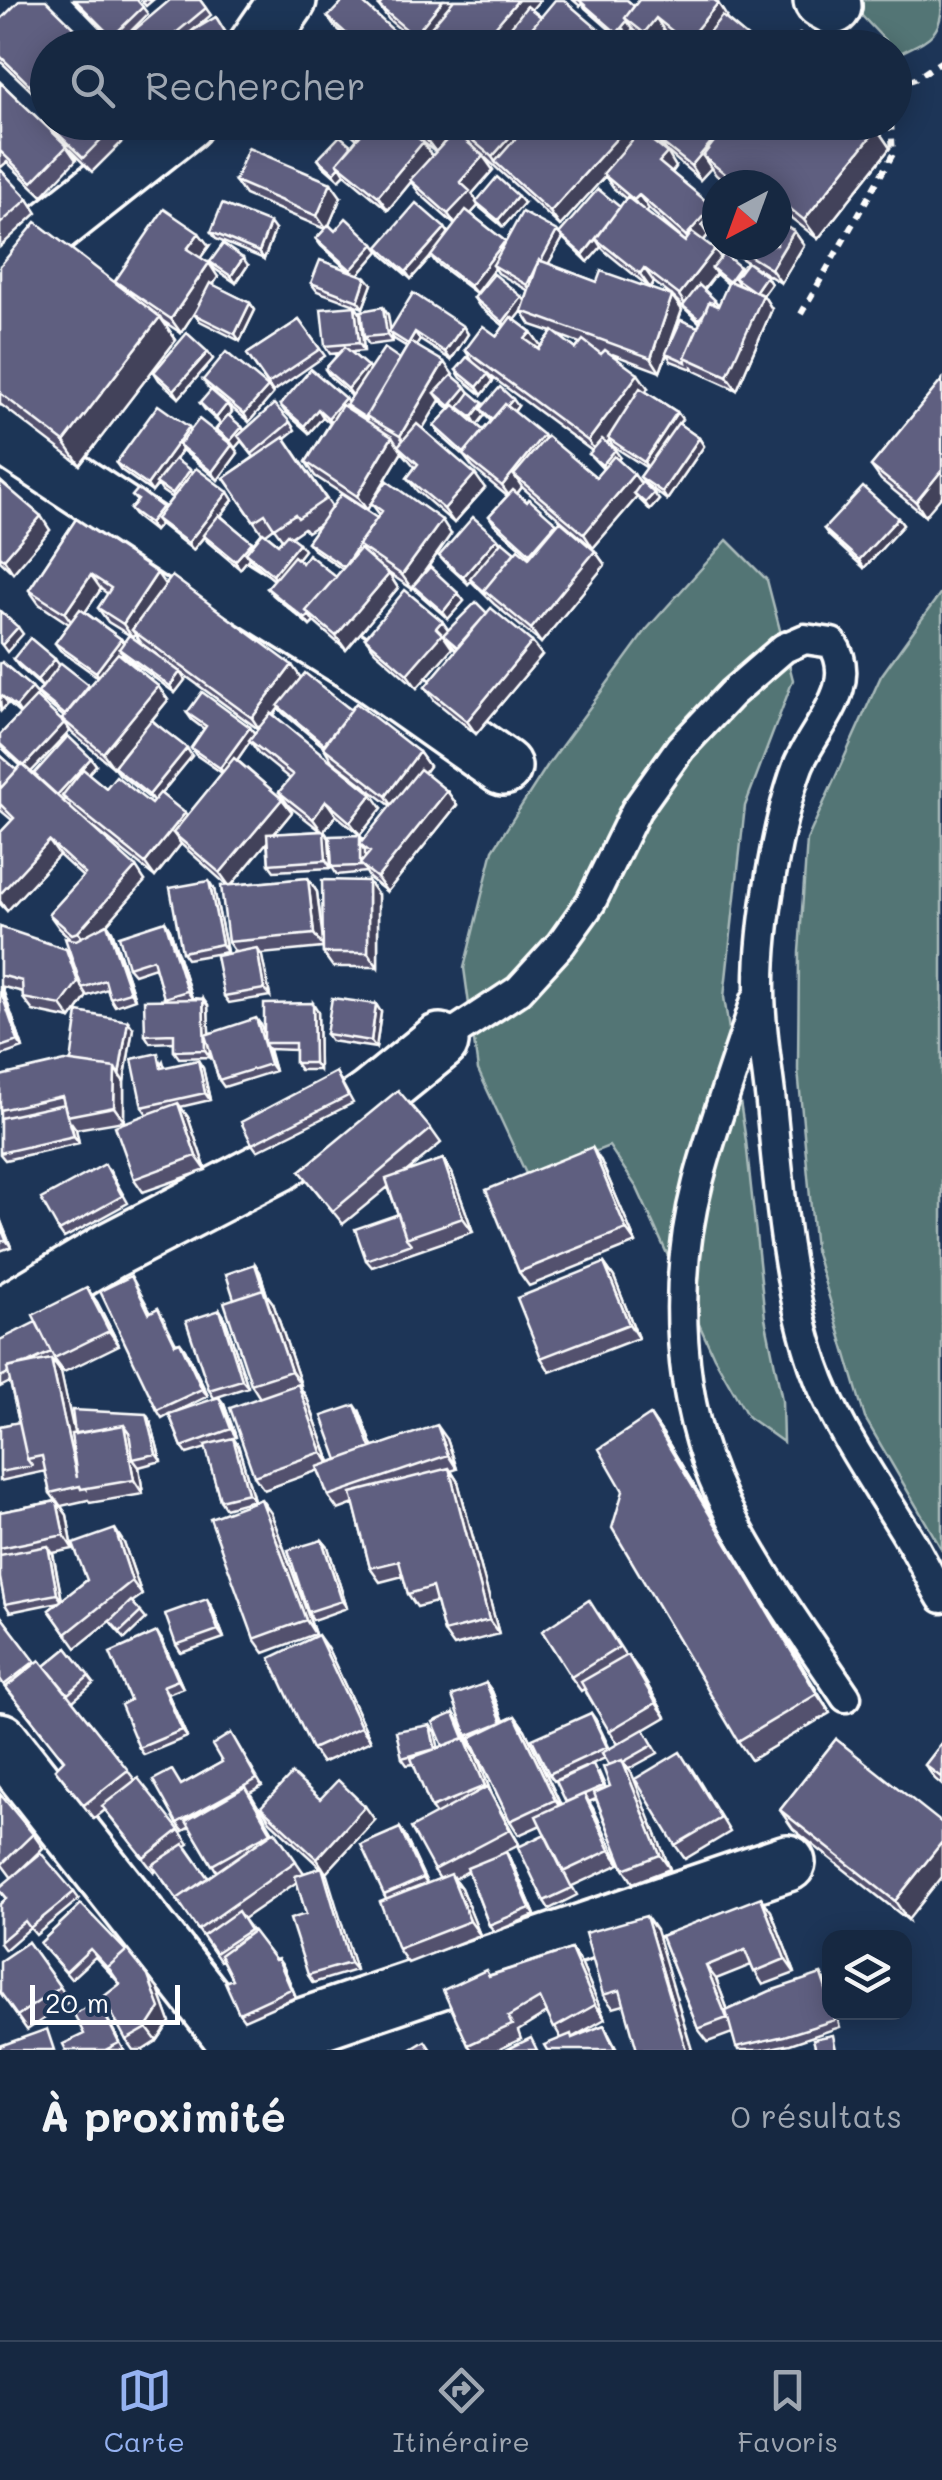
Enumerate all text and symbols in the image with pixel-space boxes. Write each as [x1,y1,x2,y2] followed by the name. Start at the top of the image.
[30,30,912,140] search box
[65,58,120,113] icon: search
[145,60,366,110] text: Rechercher
[702,170,792,260] north arrow
[822,1930,912,2020] map controls
[822,1930,912,2020] button: layers
[30,1980,180,2024] scale bar
[45,1984,109,2020] text: 20 m
[40,2088,286,2143] text: À proximité
[731,2094,902,2136] text: 0 résultats
[104,2363,185,2459] tab: Carte
[392,2363,530,2459] tab: Itinéraire
[737,2363,838,2459] tab: Favoris

